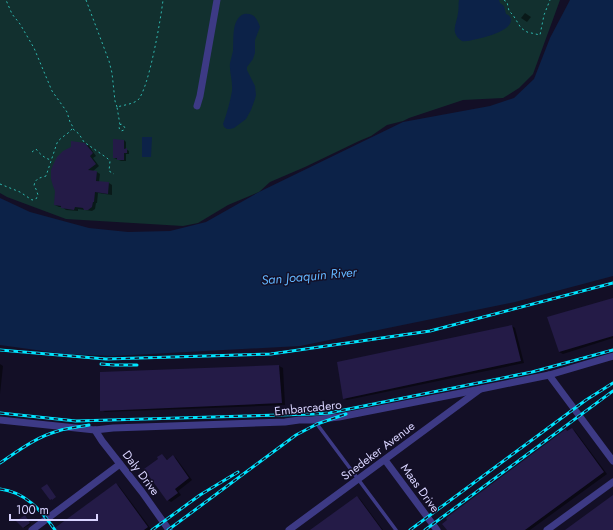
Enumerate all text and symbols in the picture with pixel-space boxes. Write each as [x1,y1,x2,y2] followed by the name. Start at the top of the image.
[260,262,358,290] water label: San Joaquin River
[273,395,343,420] street label: Embarcadero
[337,417,419,485] street label: Snedeker Avenue
[118,447,164,499] street label: Daly Drive
[396,460,444,516] street label: Maas Drive
[10,496,97,522] scale bar
[16,501,49,519] text: 100 m

